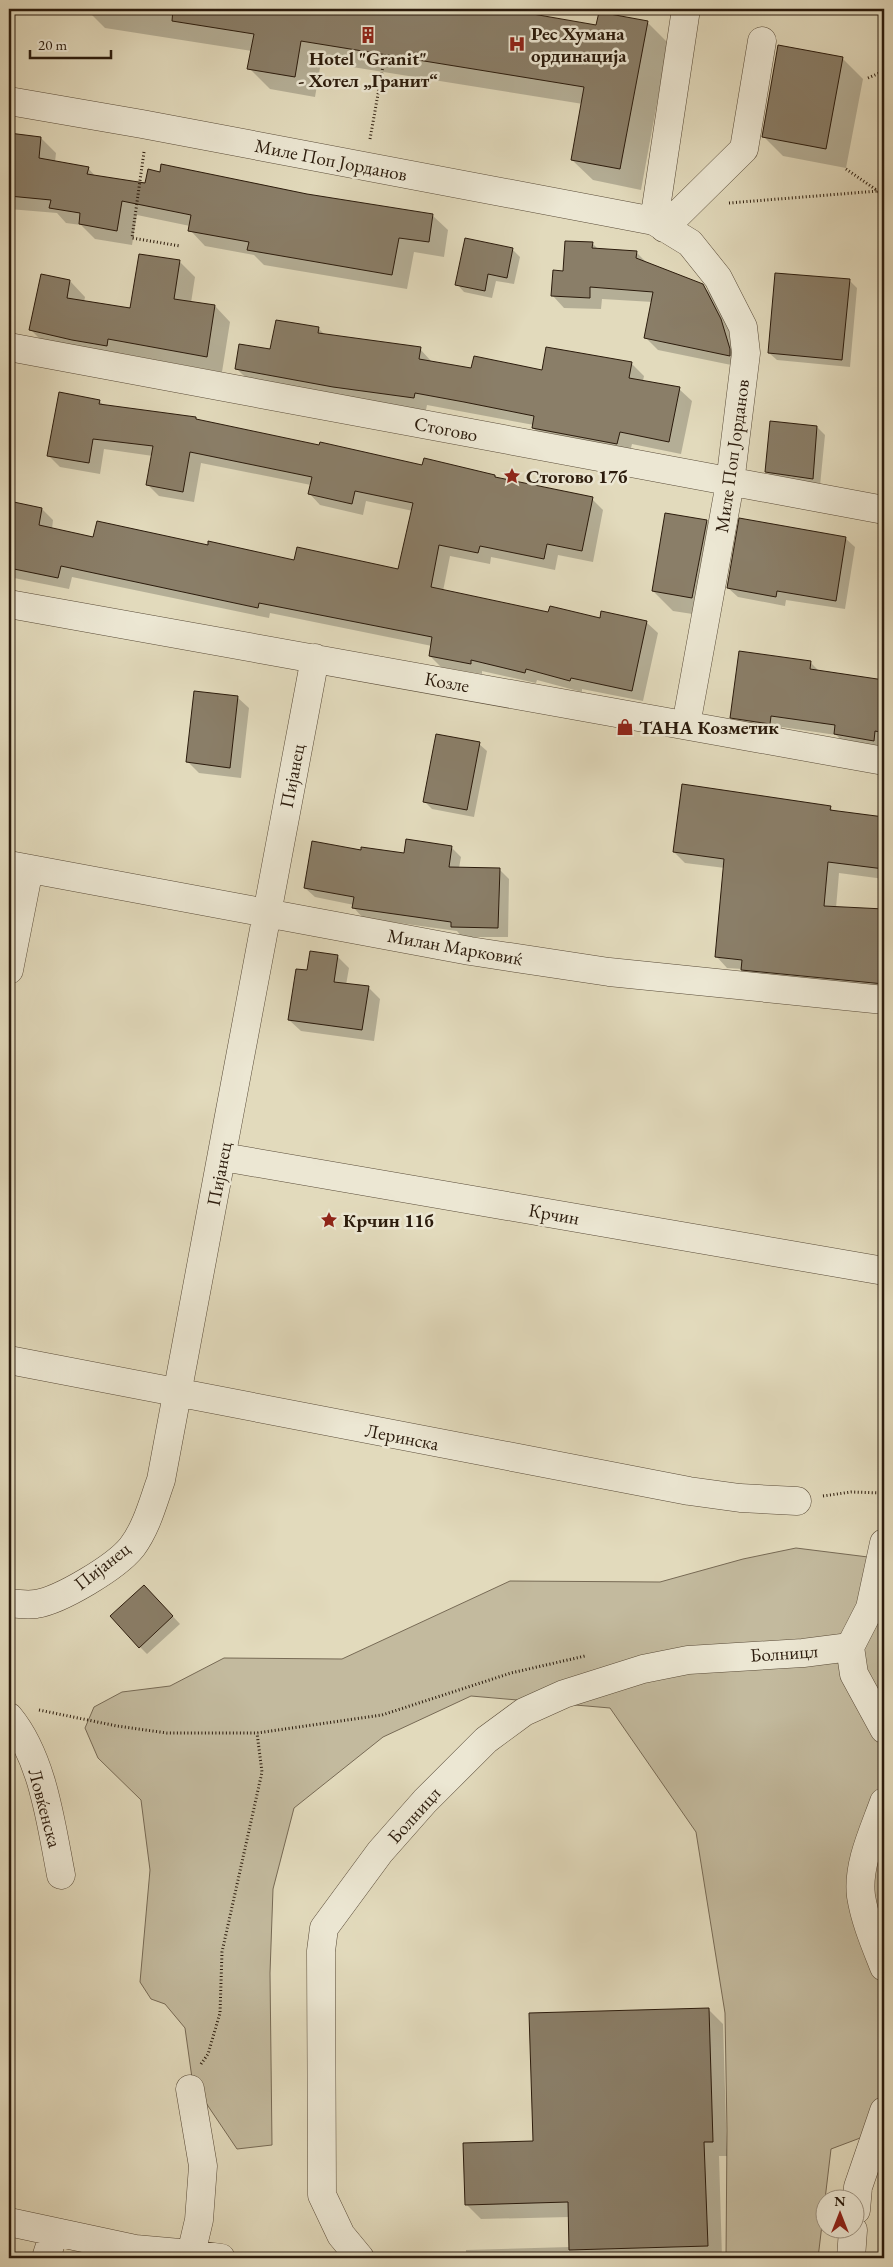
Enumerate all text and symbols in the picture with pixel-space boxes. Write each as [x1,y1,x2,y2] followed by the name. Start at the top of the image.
[531,21,627,68] place label: Рес Хумана ординација
[358,25,378,45] building icon: Hotel "Granit" - Хотел „Гранит“
[30,28,111,60] scale bar
[507,34,527,54] hospital icon: Рес Хумана ординација
[38,35,67,54] text: 20 m
[298,46,438,93] place label: Hotel "Granit" - Хотел „Гранит“
[253,133,409,187] street label: Миле Поп Јорданов
[709,378,755,534] street label: Миле Поп Јорданов
[412,411,480,447] street label: Стогово
[526,464,628,489] place label: Стогово 17б
[502,466,522,486] place icon: Стогово 17б
[423,666,471,698] street label: Козле
[639,715,779,740] place label: ТАНА Козметик
[615,717,635,737] shop icon: ТАНА Козметик
[274,742,310,810] street label: Пијанец
[385,923,525,971] street label: Милан Марковиќ
[201,1140,237,1208] street label: Пијанец
[527,1197,581,1231] street label: Крчин
[343,1208,434,1233] place label: Крчин 11б
[319,1210,339,1230] place icon: Крчин 11б
[363,1418,441,1456] street label: Леринска
[69,1536,135,1596] street label: Пијанец
[749,1638,819,1668] street label: Болницл
[22,1766,68,1851] street label: Ловќенска
[382,1781,446,1849] street label: Болницл
[816,2190,866,2240] north arrow
[834,2192,846,2210] text: N

